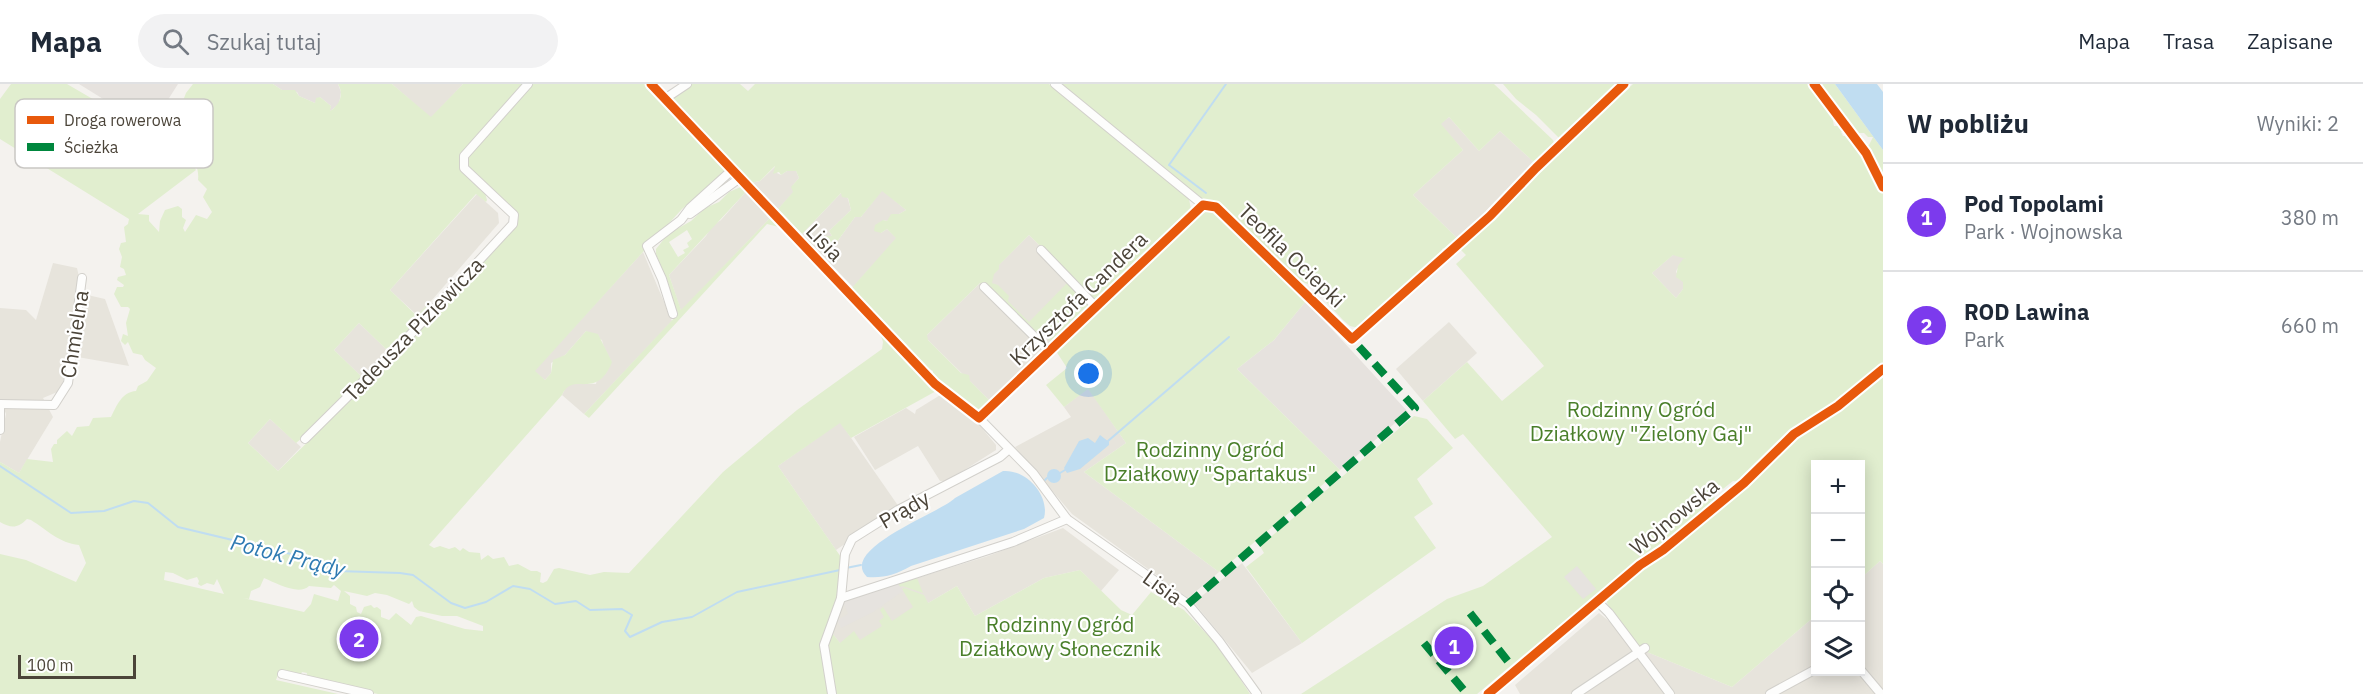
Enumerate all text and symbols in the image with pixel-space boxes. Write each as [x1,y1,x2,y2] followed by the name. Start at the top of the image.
[138,14,558,68] search box
[30,23,102,60] text: Mapa
[159,25,192,58] icon: search
[207,27,321,56] text: Szukaj tutaj
[2078,27,2130,55] text: Mapa
[2163,27,2214,55] text: Trasa
[2247,27,2333,55] text: Zapisane
[15,99,213,168] legend
[1907,106,2029,140] text: W pobliżu
[64,110,182,130] text: Droga rowerowa
[2257,110,2339,137] text: Wyniki: 2
[64,136,119,157] text: Ścieżka
[1964,189,2104,218] text: Pod Topolami
[1233,197,1351,313] street label: Teofila Ociepki
[1921,204,1933,231] text: 1
[2281,204,2339,231] text: 380 m
[800,217,850,267] street label: Lisia
[1964,218,2123,245] text: Park · Wojnowska
[1003,225,1153,371] street label: Krzysztofa Candera
[337,251,489,407] street label: Tadeusza Piziewicza
[53,288,95,380] street label: Chmielna
[1964,297,2089,326] text: ROD Lawina
[1921,312,1933,339] text: 2
[2281,312,2339,339] text: 660 m
[1964,326,2004,353] text: Park
[1074,359,1103,388] your location
[1530,395,1752,447] park label: Rodzinny Ogród Działkowy "Zielony Gaj"
[1104,435,1316,487] park label: Rodzinny Ogród Działkowy "Spartakus"
[1811,460,1865,676] map controls
[1811,460,1865,514] button: +
[1623,471,1725,561] street label: Wojnowska
[874,483,935,535] street label: Prądy
[1811,514,1865,568] button: −
[228,527,350,584] water label: Potok Prądy
[1138,563,1188,611] street label: Lisia
[1811,568,1865,622] button: locate
[959,610,1161,662] park label: Rodzinny Ogród Działkowy Słonecznik
[340,616,378,662] pin: 2
[1811,622,1865,676] button: layers
[1434,624,1474,668] pin: 1
[18,652,136,680] scale bar
[27,655,74,675] text: 100 m

